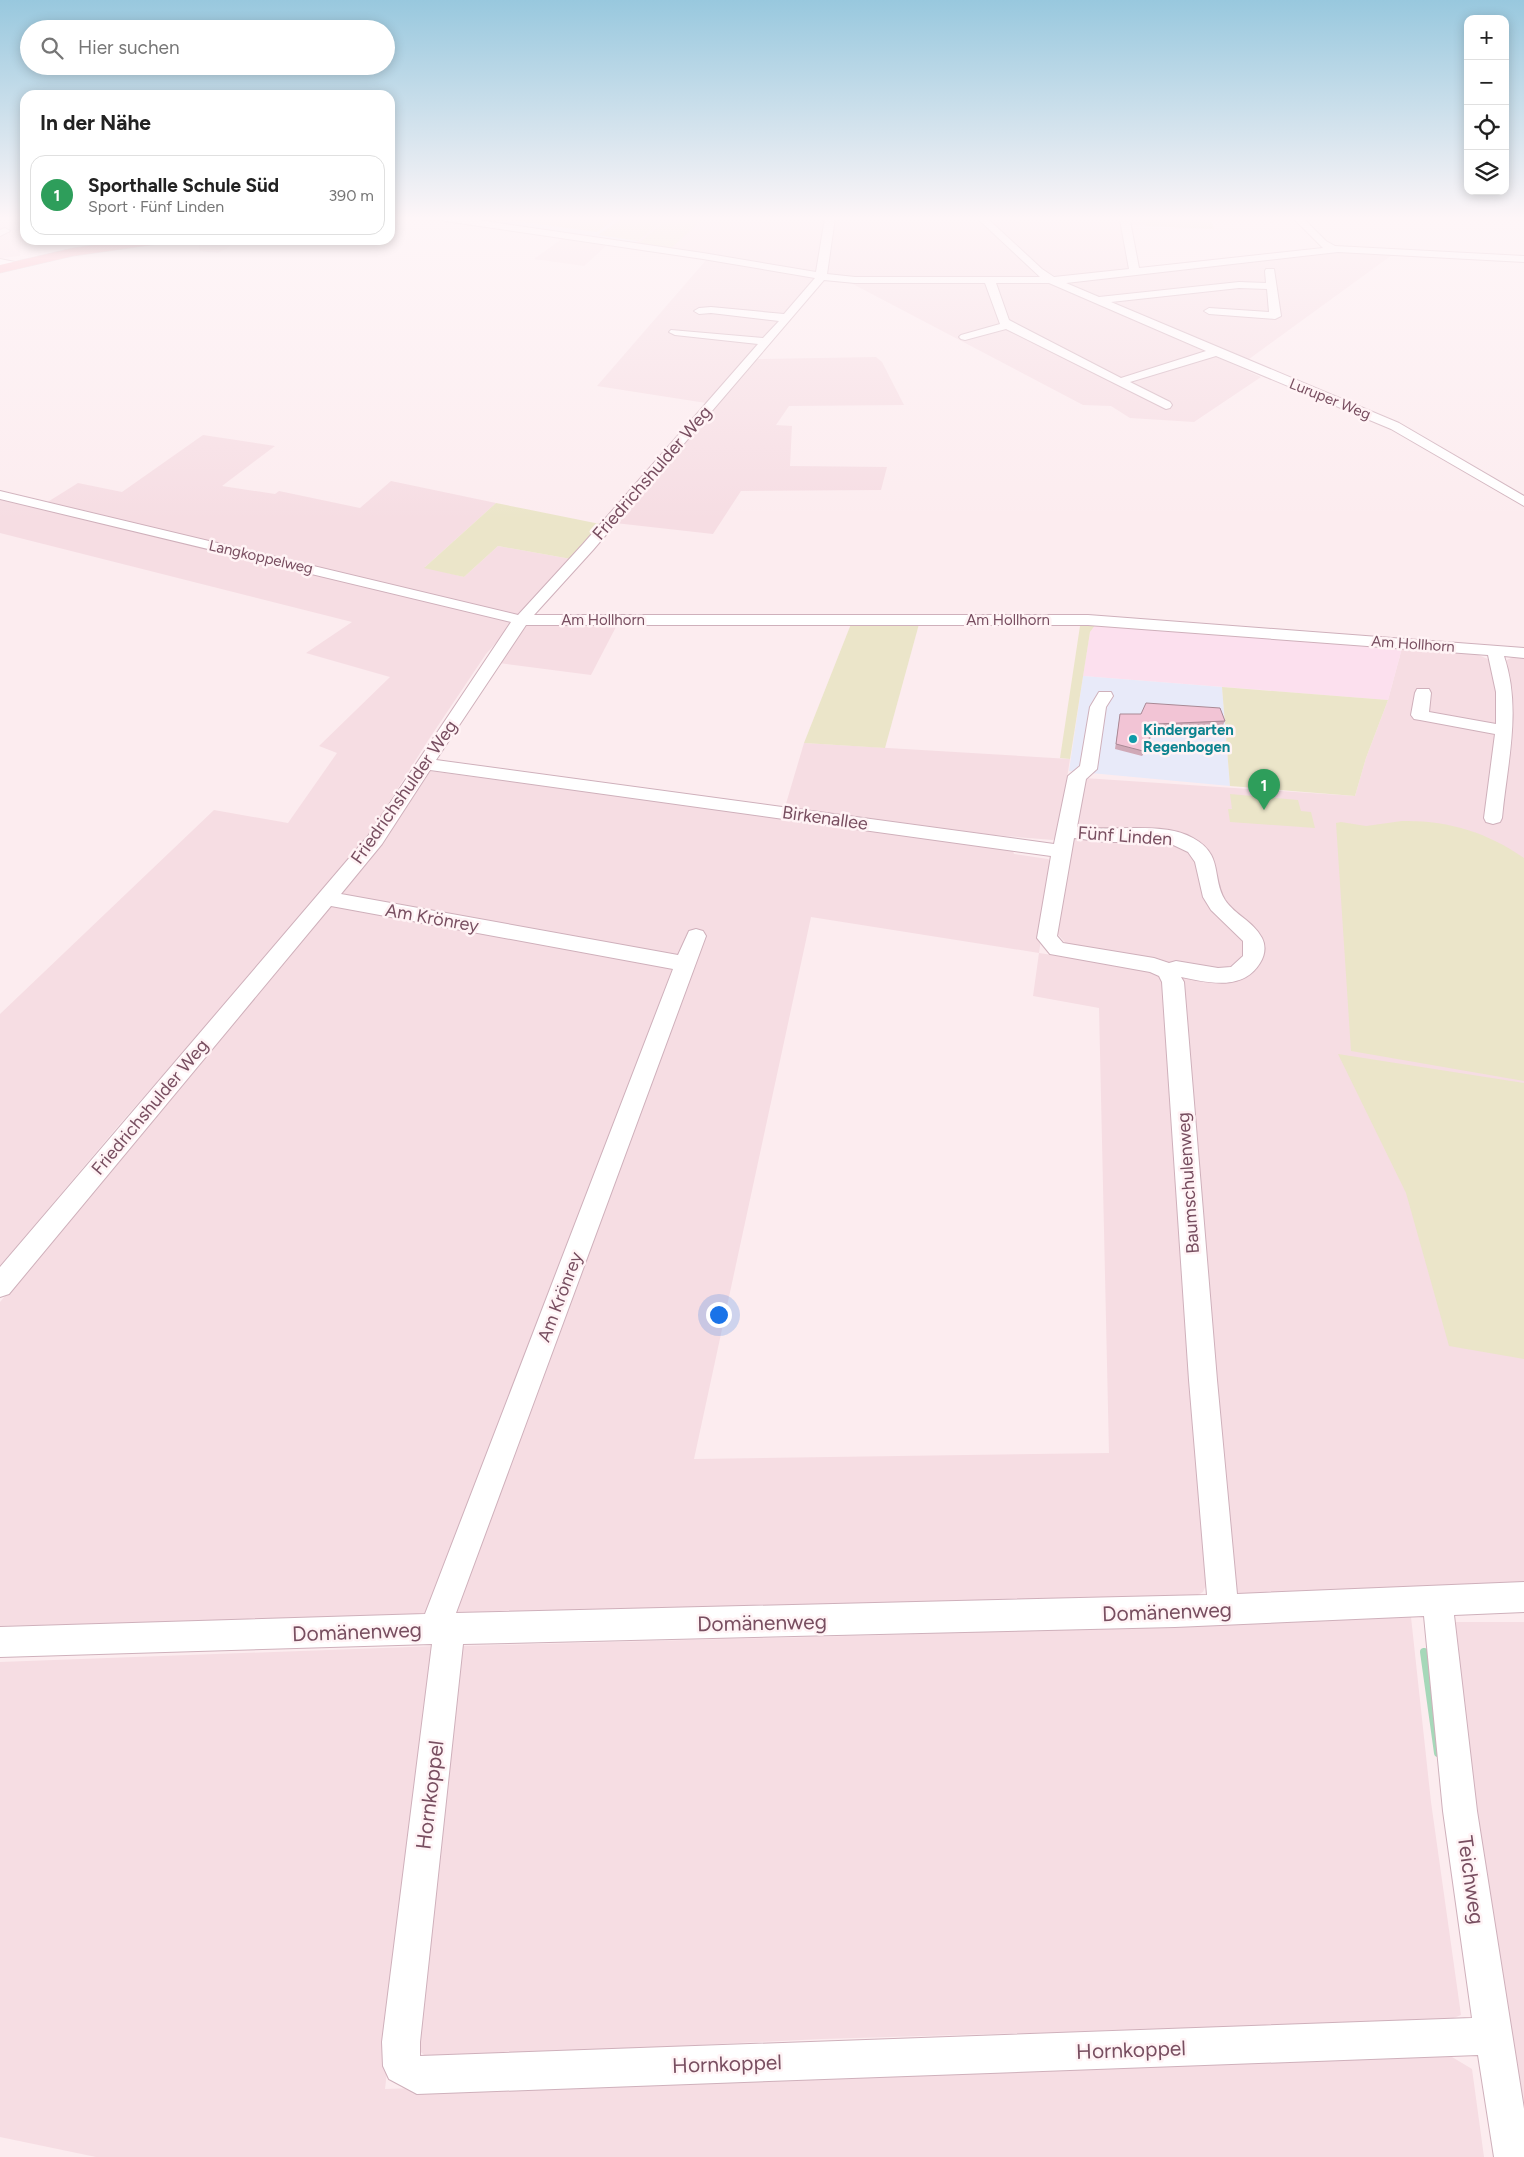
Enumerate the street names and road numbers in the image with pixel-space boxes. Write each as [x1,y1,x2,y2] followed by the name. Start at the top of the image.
[1287,375,1373,423] street label: Luruper Weg
[588,401,716,545] street label: Friedrichshulder Weg
[207,536,315,578] street label: Langkoppelweg
[561,611,645,629] street label: Am Hollhorn
[966,611,1050,629] street label: Am Hollhorn
[1371,632,1455,656] street label: Am Hollhorn
[346,716,462,868] street label: Friedrichshulder Weg
[781,801,869,835] street label: Birkenallee
[1077,822,1173,850] street label: Fünf Linden
[384,899,481,937] street label: Am Krönrey
[87,1035,213,1179] street label: Friedrichshulder Weg
[1172,1112,1204,1254] street label: Baumschulenweg
[533,1248,587,1345] street label: Am Krönrey
[1102,1597,1232,1626] street label: Domänenweg
[697,1609,827,1636] street label: Domänenweg
[292,1617,422,1646] street label: Domänenweg
[410,1739,449,1851] street label: Hornkoppel
[1453,1834,1490,1926] street label: Teichweg
[1076,2035,1186,2064] street label: Hornkoppel
[672,2049,782,2078] street label: Hornkoppel

